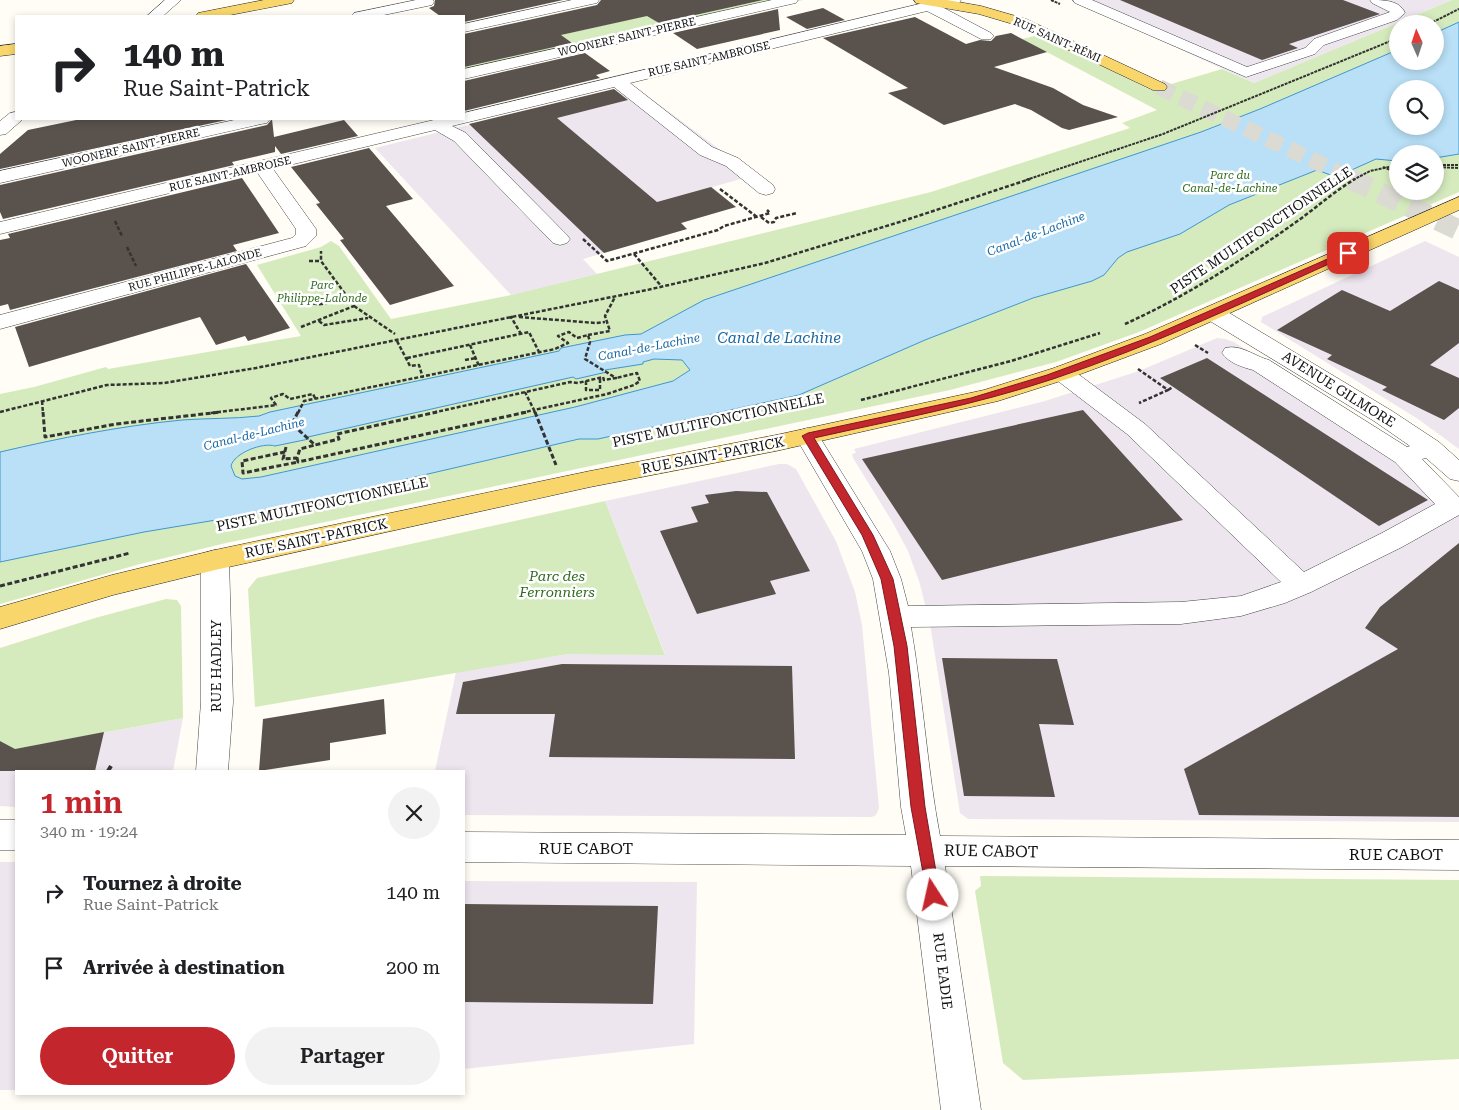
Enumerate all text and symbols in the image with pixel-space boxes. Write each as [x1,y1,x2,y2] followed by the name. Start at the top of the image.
[1011,14,1103,65] street label: RUE SAINT-RÉMI
[557,15,697,59] street label: WOONERF SAINT-PIERRE
[1389,15,1444,70] north arrow
[1389,15,1444,200] map controls
[123,34,224,75] text: 140 m
[40,35,105,100] icon: right
[647,39,771,79] street label: RUE SAINT-AMBROISE
[123,76,310,101] text: Rue Saint-Patrick
[1389,80,1444,135] button: search
[61,126,201,170] street label: WOONERF SAINT-PIERRE
[1389,145,1444,200] button: layers
[168,154,292,194] street label: RUE SAINT-AMBROISE
[1167,163,1355,297] street label: PISTE MULTIFONCTIONNELLE
[1183,169,1278,195] park label: Parc du Canal-de-Lachine
[985,209,1087,259] water label: Canal-de-Lachine
[1327,232,1369,274] pin
[1334,239,1362,267] icon: arrive
[127,246,263,294] street label: RUE PHILIPPE-LALONDE
[276,279,368,305] park label: Parc Philippe-Lalonde
[717,329,841,347] water label: Canal de Lachine
[597,330,701,364] water label: Canal-de-Lachine
[1279,348,1399,430] street label: AVENUE GILMORE
[611,390,825,450] street label: PISTE MULTIFONCTIONNELLE
[202,415,306,453] water label: Canal-de-Lachine
[640,433,786,477] street label: RUE SAINT-PATRICK
[215,474,429,534] street label: PISTE MULTIFONCTIONNELLE
[243,515,389,561] street label: RUE SAINT-PATRICK
[518,568,595,600] park label: Parc des Ferronniers
[208,619,224,712] street label: RUE HADLEY
[40,785,123,820] text: 1 min
[388,787,440,839] button: close
[40,822,138,841] text: 340 m · 19:24
[539,839,634,858] street label: RUE CABOT
[944,841,1039,861] street label: RUE CABOT
[1349,845,1444,864] street label: RUE CABOT
[906,868,958,920] position arrow
[83,872,242,895] text: Tournez à droite
[40,879,68,907] icon: right
[386,881,440,904] text: 140 m
[83,895,219,914] text: Rue Saint-Patrick
[930,932,956,1010] street label: RUE EADIE
[40,954,68,982] icon: arrive
[83,956,285,979] text: Arrivée à destination
[386,956,440,979] text: 200 m
[40,1027,235,1085] button: Quitter
[245,1027,440,1085] button: Partager

